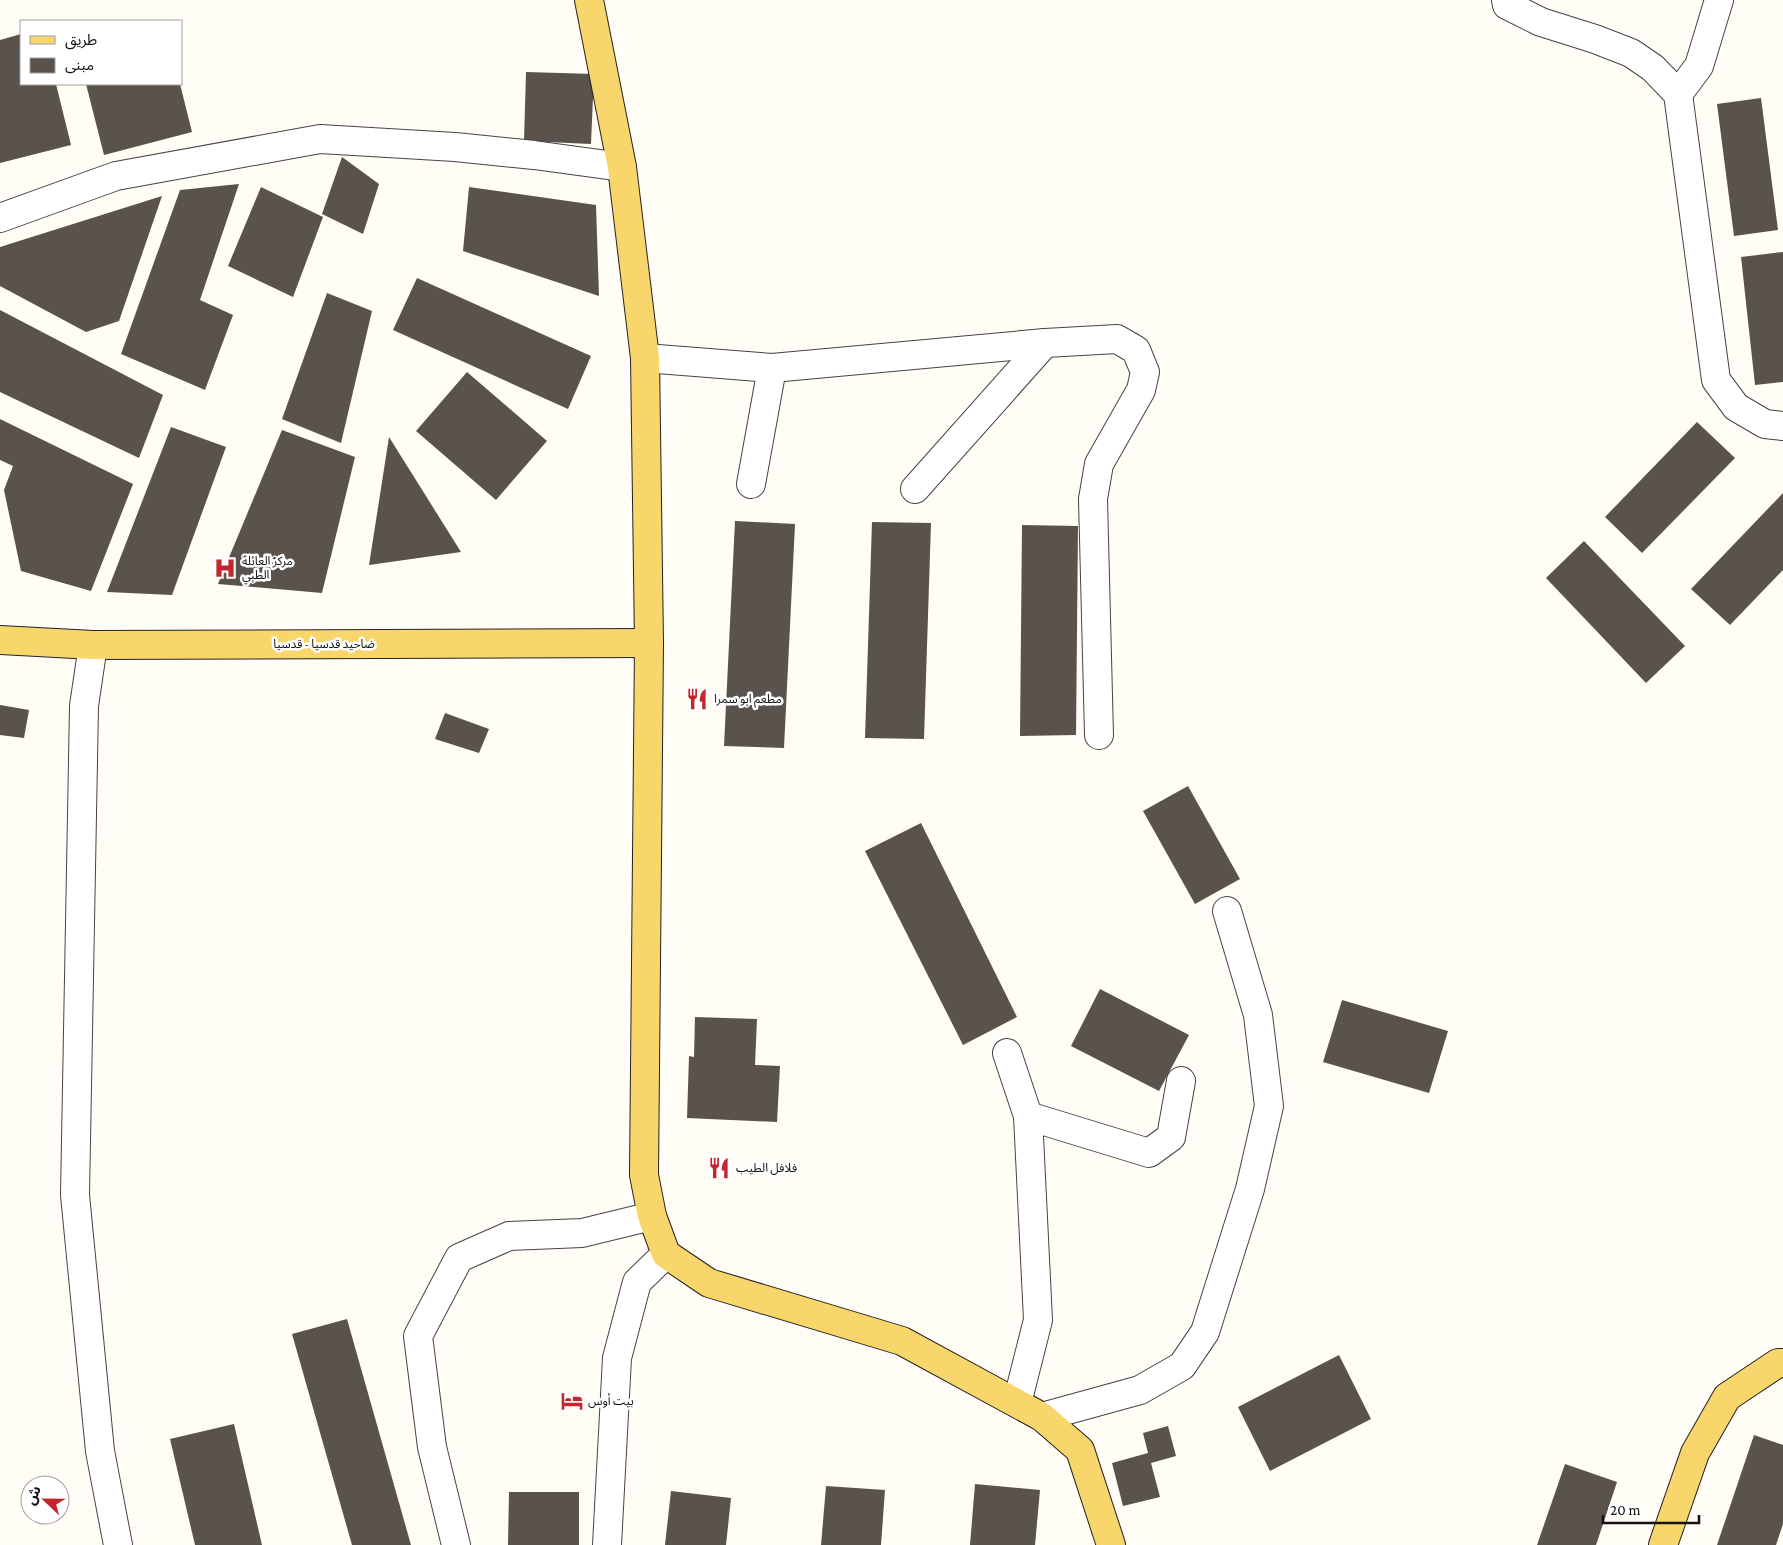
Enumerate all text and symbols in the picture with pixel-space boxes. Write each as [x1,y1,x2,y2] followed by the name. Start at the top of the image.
[20,20,182,85] legend
[65,32,97,50] text: طريق
[65,57,94,74] text: مبنى
[242,554,293,585] place label: مركز العائلة الطبي
[212,555,238,581] hospital icon: مركز العائلة الطبي
[273,637,375,651] street label: ضاحيد قدسيا - قدسيا
[684,686,710,712] restaurant icon: مطعم ابو سمرا
[714,692,782,708] place label: مطعم ابو سمرا
[706,1155,732,1181] restaurant icon: فلافل الطيب
[736,1161,797,1175] place label: فلافل الطيب
[559,1388,585,1414] hotel icon: بيت أوس
[588,1393,634,1408] place label: بيت أوس
[20,1475,70,1525] north arrow
[22,1483,44,1507] text: ش
[1603,1492,1699,1524] scale bar
[1610,1502,1641,1518] text: 20 m

